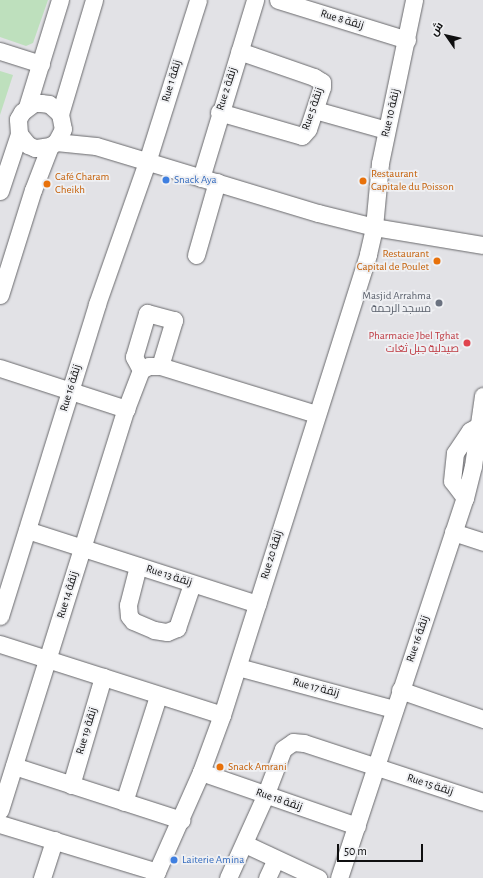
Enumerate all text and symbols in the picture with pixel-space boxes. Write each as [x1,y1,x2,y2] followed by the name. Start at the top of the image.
[319,7,365,33] street label: Rue 8 زنقة
[427,16,467,56] north arrow
[428,20,445,38] text: ش
[159,58,185,104] street label: Rue 1 زنقة
[214,66,240,112] street label: Rue 2 زنقة
[300,86,326,132] street label: Rue 5 زنقة
[379,88,403,138] street label: Rue 10 زنقة
[371,168,454,194] place label: Restaurant Capitale du Poisson
[55,171,109,197] place label: Café Charam Cheikh
[174,173,217,187] place label: Snack Aya
[161,175,171,185] marker: Snack Aya
[358,176,368,186] marker: Restaurant Capitale du Poisson
[42,179,52,189] marker: Café Charam Cheikh
[357,248,429,274] place label: Restaurant Capital de Poulet
[432,256,442,266] marker: Restaurant Capital de Poulet
[362,290,431,316] place label: Masjid Arrahma مسجد الرحمة
[434,298,444,308] marker: Masjid Arrahma مسجد الرحمة
[368,330,459,356] place label: Pharmacie Jbel Tghat صيدلية جبل ثغات
[462,338,472,348] marker: Pharmacie Jbel Tghat صيدلية جبل ثغات
[58,363,84,413] street label: Rue 16 زنقة
[258,529,286,581] street label: Rue 20 زنقة
[144,562,194,590] street label: Rue 13 زنقة
[55,570,81,620] street label: Rue 14 زنقة
[404,614,432,664] street label: Rue 16 زنقة
[291,675,341,701] street label: Rue 17 زنقة
[74,706,100,756] street label: Rue 19 زنقة
[228,760,287,774] place label: Snack Amrani
[215,762,225,772] marker: Snack Amrani
[405,771,455,799] street label: Rue 15 زنقة
[254,786,304,814] street label: Rue 18 زنقة
[339,836,425,862] scale bar
[344,845,367,857] text: 50 m
[182,853,244,867] place label: Laiterie Amina
[169,855,179,865] marker: Laiterie Amina

